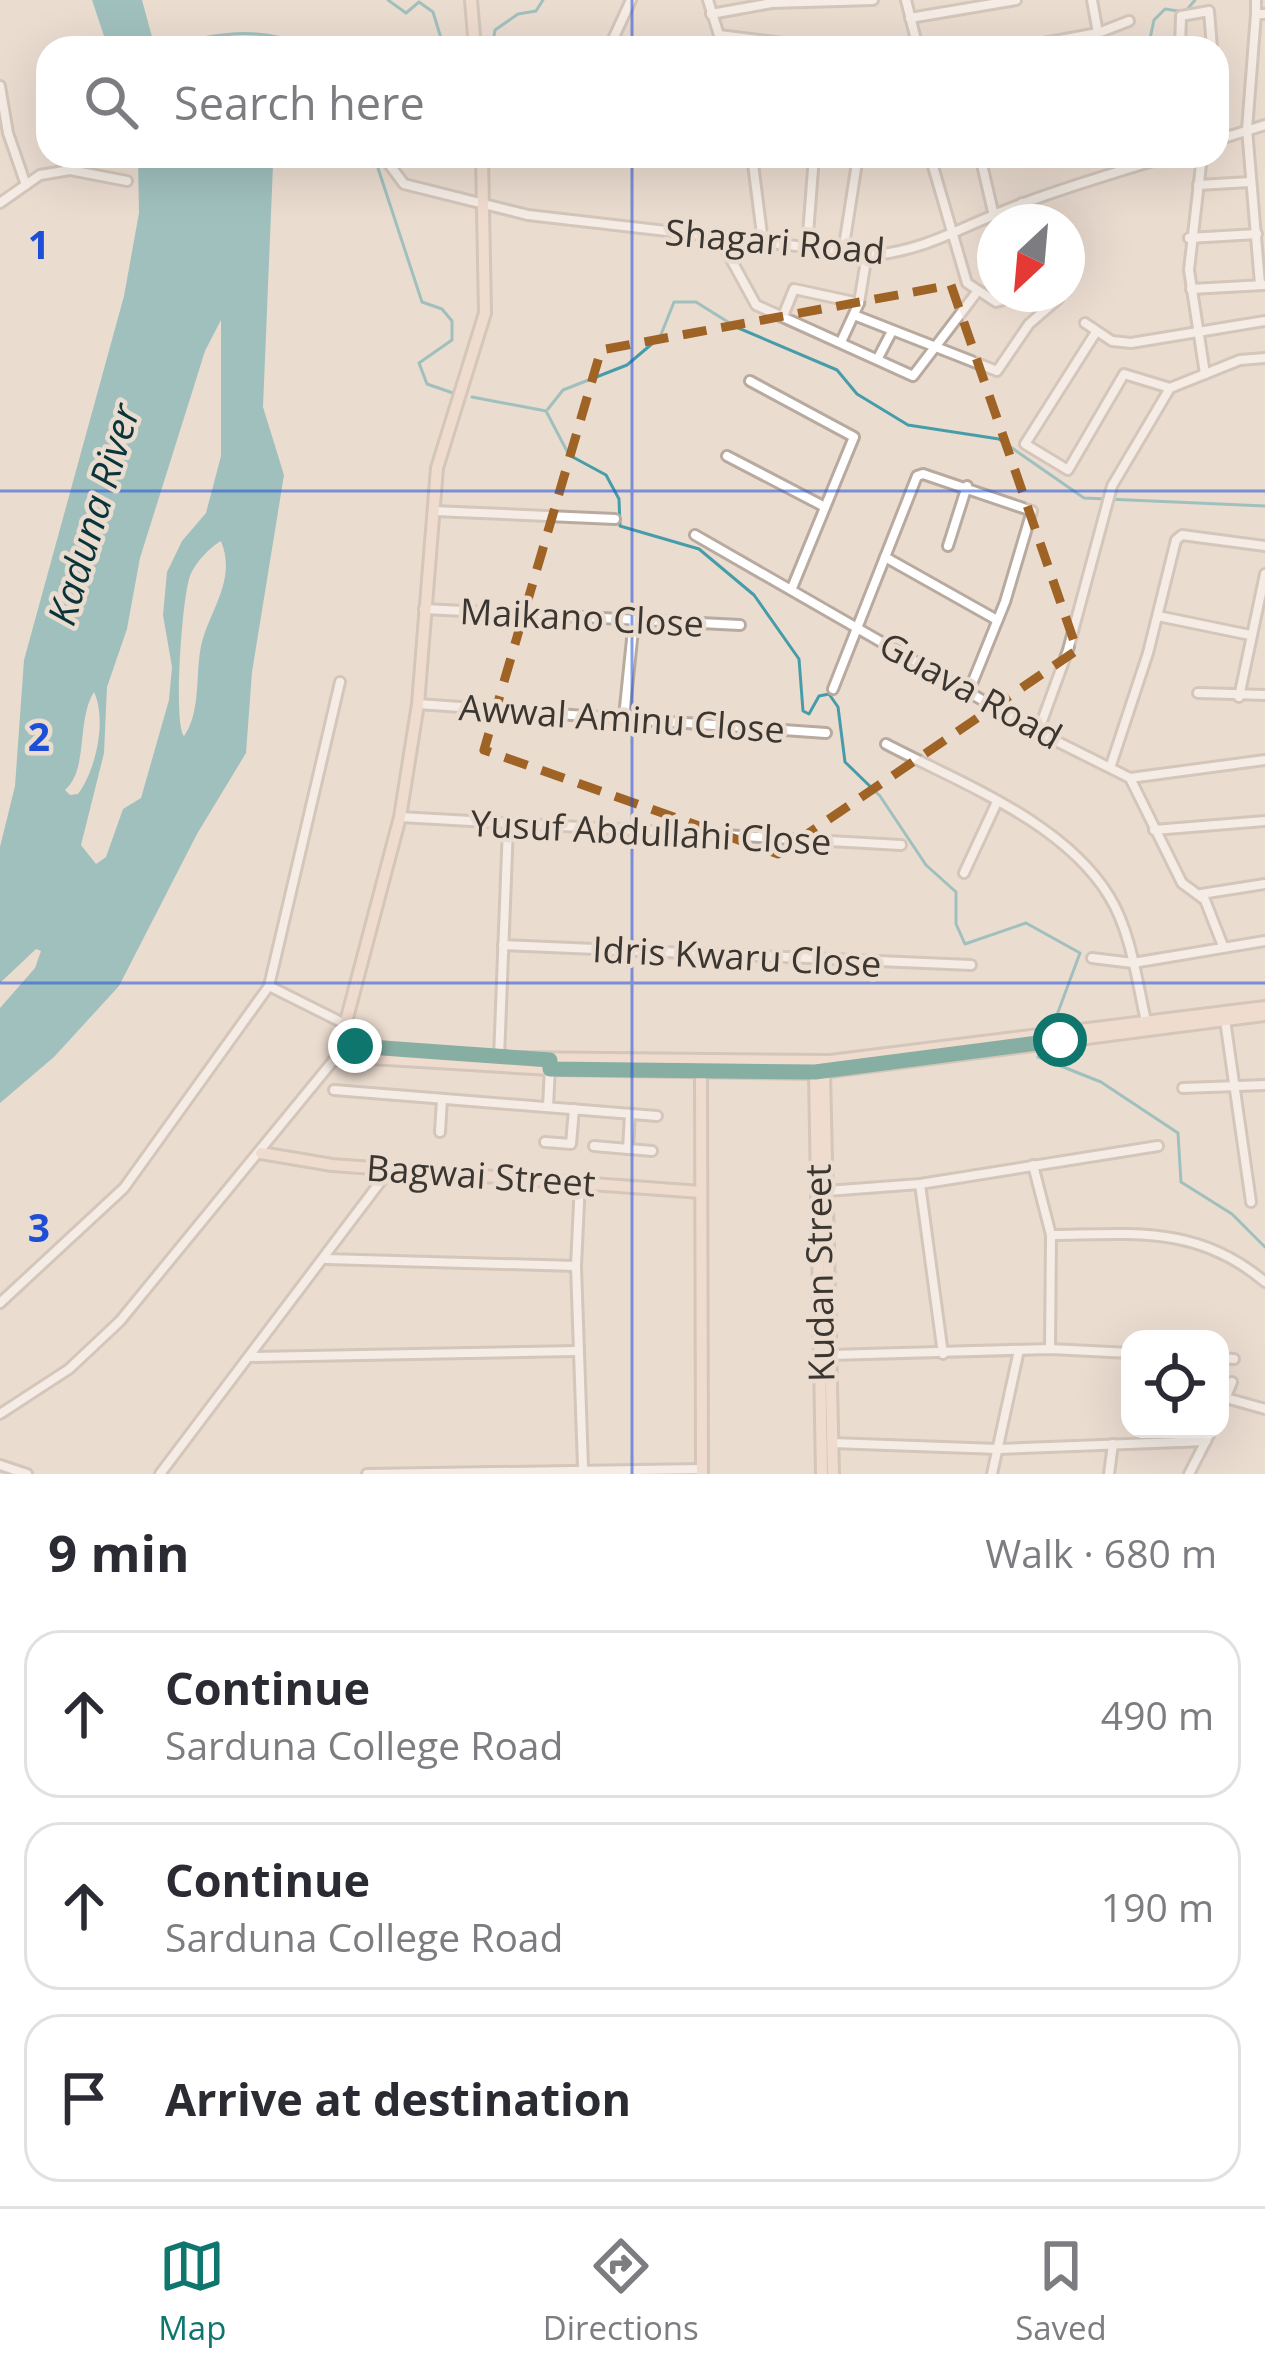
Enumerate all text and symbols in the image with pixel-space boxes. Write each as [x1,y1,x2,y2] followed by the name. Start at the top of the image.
[36,36,1229,168] search box
[78,69,144,135] icon: search
[174,72,425,133] text: Search here
[977,204,1085,312] north arrow
[663,207,887,275] street label: Shagari Road
[28,217,50,270] text: 1
[33,395,151,631] water label: Kaduna River
[459,586,705,648] street label: Maikano Close
[871,620,1071,760] street label: Guava Road
[457,682,787,754] street label: Awwal Aminu Close
[28,709,50,762] text: 2
[469,798,833,866] street label: Yusuf Abdullahi Close
[591,924,883,988] street label: Idris Kwaru Close
[1033,1013,1087,1067] route start
[328,1019,382,1073] route end
[365,1143,597,1207] street label: Bagwai Street
[793,1164,845,1382] street label: Kudan Street
[28,1200,50,1253] text: 3
[1121,1330,1229,1438] map controls
[1121,1330,1229,1438] button: locate
[48,1517,190,1587] text: 9 min
[985,1526,1217,1579] text: Walk · 680 m
[165,1657,370,1718] text: Continue
[51,1681,117,1747] icon: ahead
[1101,1688,1214,1741] text: 490 m
[165,1718,563,1771] text: Sarduna College Road
[165,1849,370,1910] text: Continue
[51,1873,117,1939] icon: ahead
[1101,1880,1214,1933] text: 190 m
[165,1910,563,1963] text: Sarduna College Road
[51,2065,117,2131] icon: arrive
[165,2068,631,2129] text: Arrive at destination
[158,2233,226,2350] tab: Map
[543,2233,699,2350] tab: Directions
[1015,2233,1107,2350] tab: Saved

